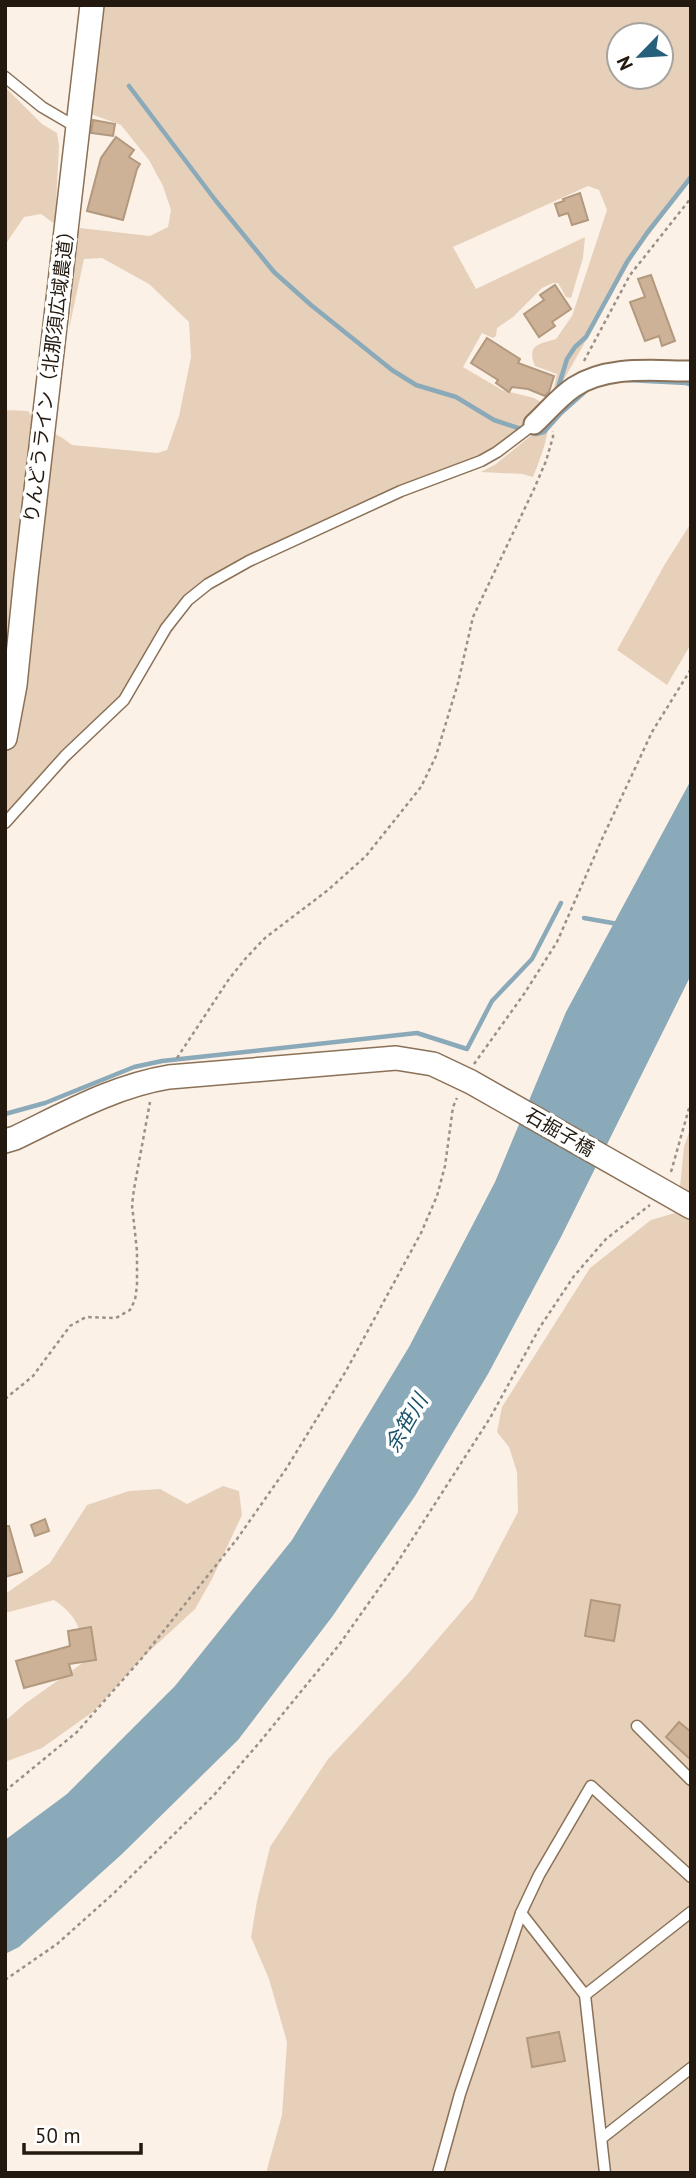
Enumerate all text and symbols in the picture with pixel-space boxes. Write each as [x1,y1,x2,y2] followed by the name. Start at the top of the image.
[605,21,675,91] north arrow
[611,52,638,74] text: N
[19,220,79,524] street label: りんどうライン（北那須広域農道）
[521,1103,599,1161] street label: 石掘子橋
[379,1387,434,1457] water label: 余笹川
[24,2112,142,2156] scale bar
[35,2122,81,2149] text: 50 m

